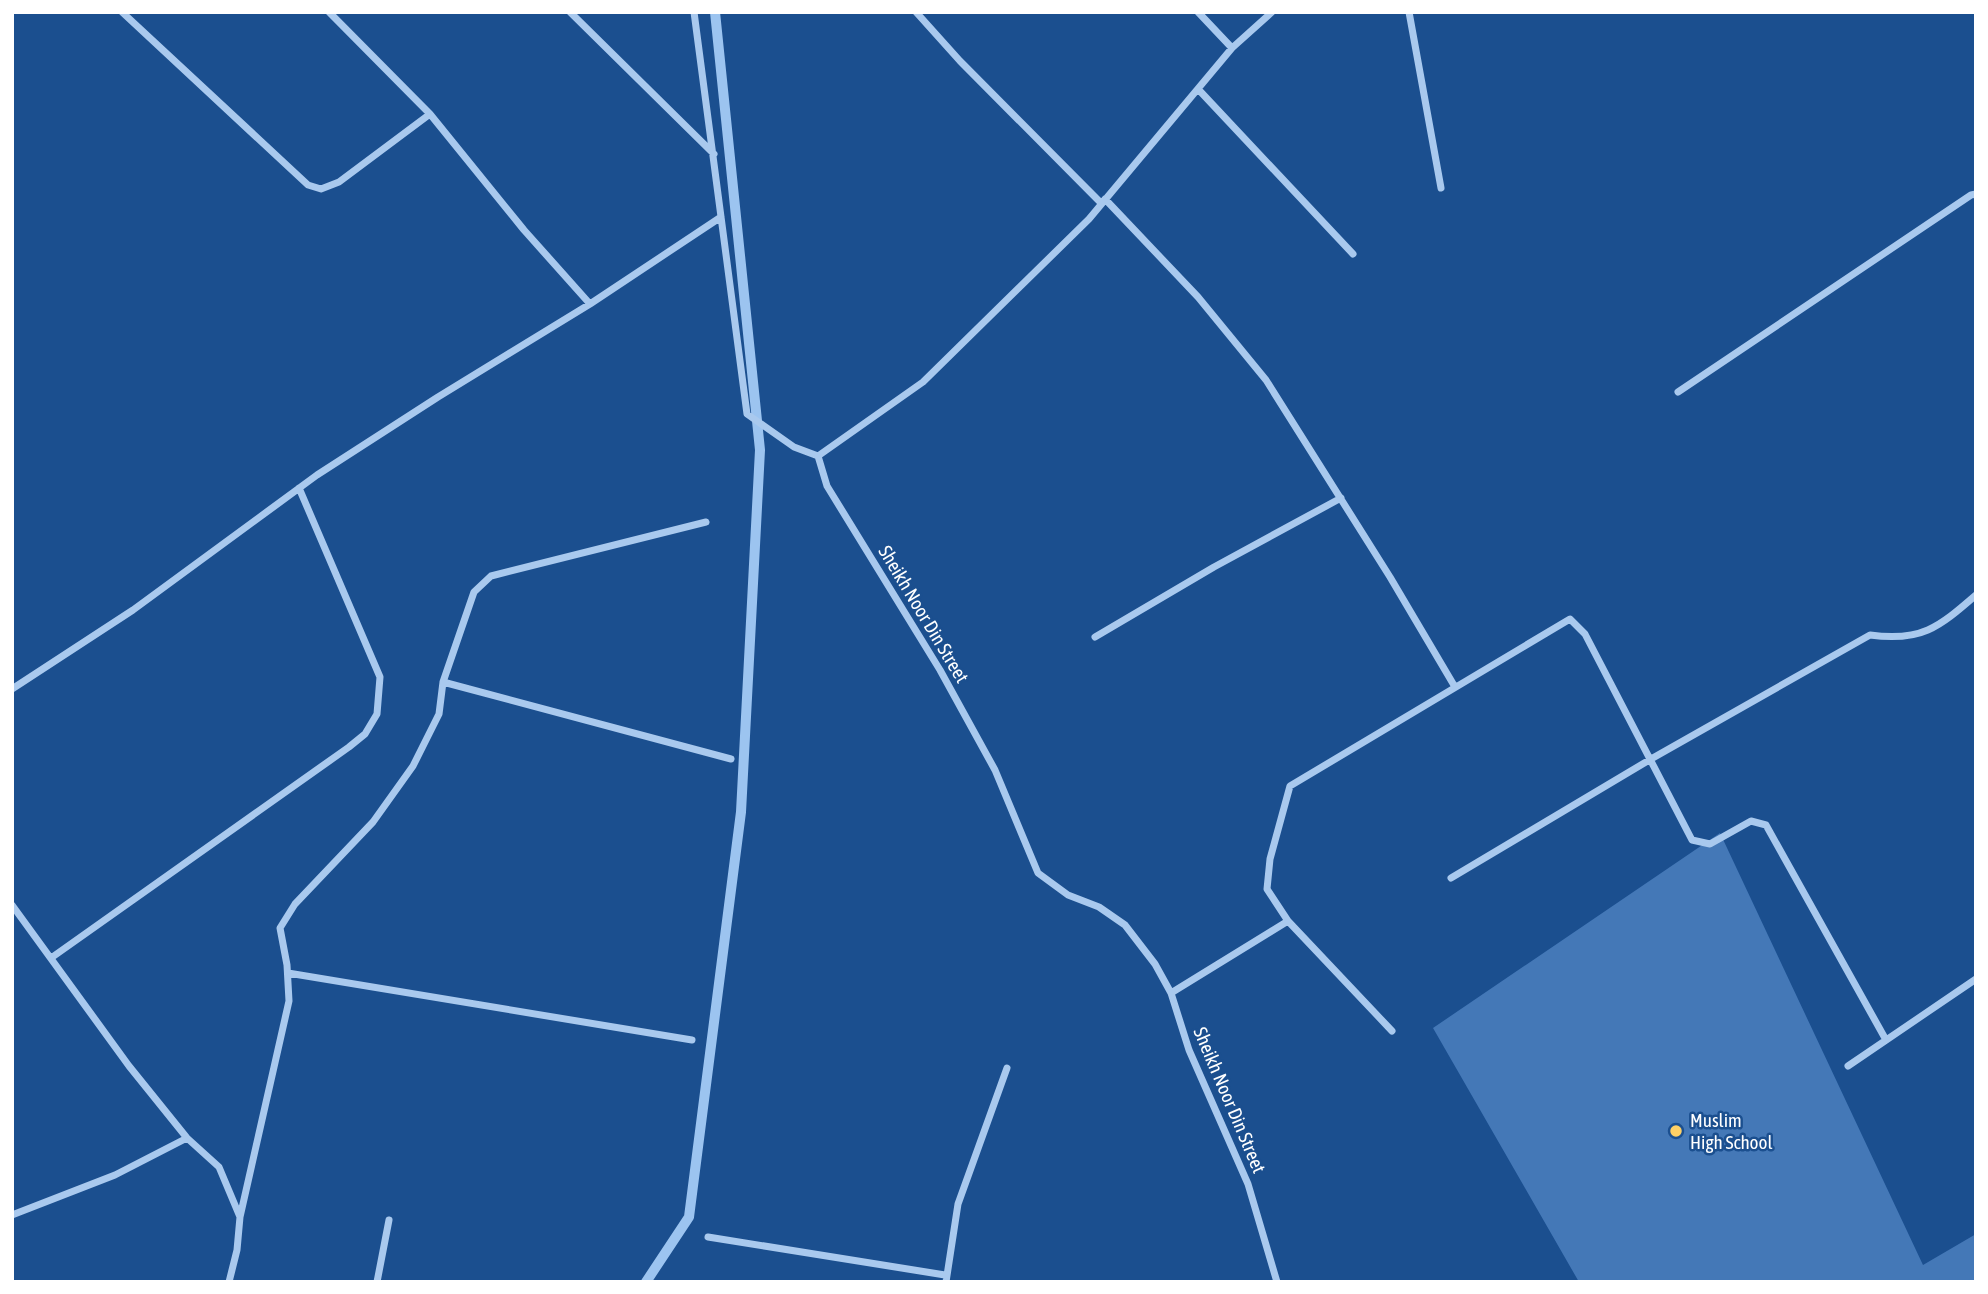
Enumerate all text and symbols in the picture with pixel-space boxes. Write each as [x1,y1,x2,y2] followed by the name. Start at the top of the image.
[874,541,974,687] street label: Sheikh Noor Din Street
[1189,1024,1271,1176] street label: Sheikh Noor Din Street
[1690,1109,1773,1153] place label: Muslim High School
[1668,1123,1684,1139] marker: Muslim High School

